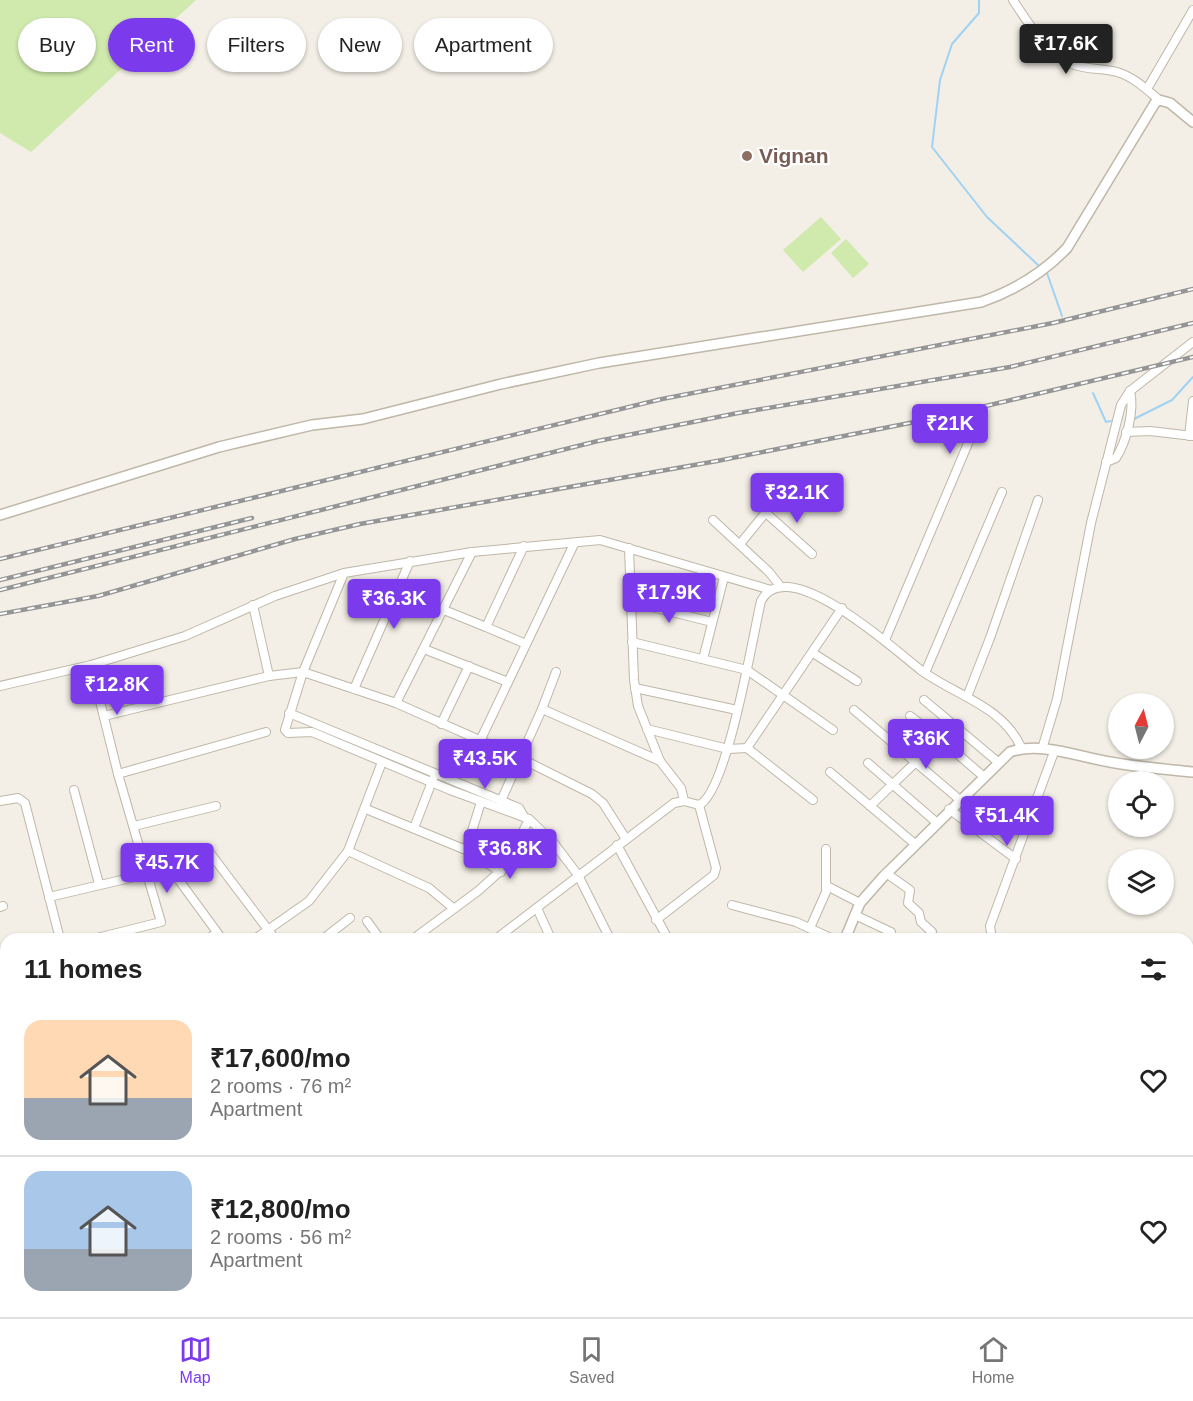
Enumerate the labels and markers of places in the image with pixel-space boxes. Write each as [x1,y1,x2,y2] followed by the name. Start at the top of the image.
[1017,24,1115,75] pin: ₹17.6K
[759,144,829,167] place label: Vignan
[740,149,754,163] marker: Vignan
[914,404,986,455] pin: ₹21K
[748,473,846,524] pin: ₹32.1K
[620,573,718,624] pin: ₹17.9K
[345,579,443,630] pin: ₹36.3K
[68,665,166,716] pin: ₹12.8K
[890,719,962,770] pin: ₹36K
[436,739,534,790] pin: ₹43.5K
[958,796,1056,847] pin: ₹51.4K
[461,829,559,880] pin: ₹36.8K
[118,843,216,894] pin: ₹45.7K

